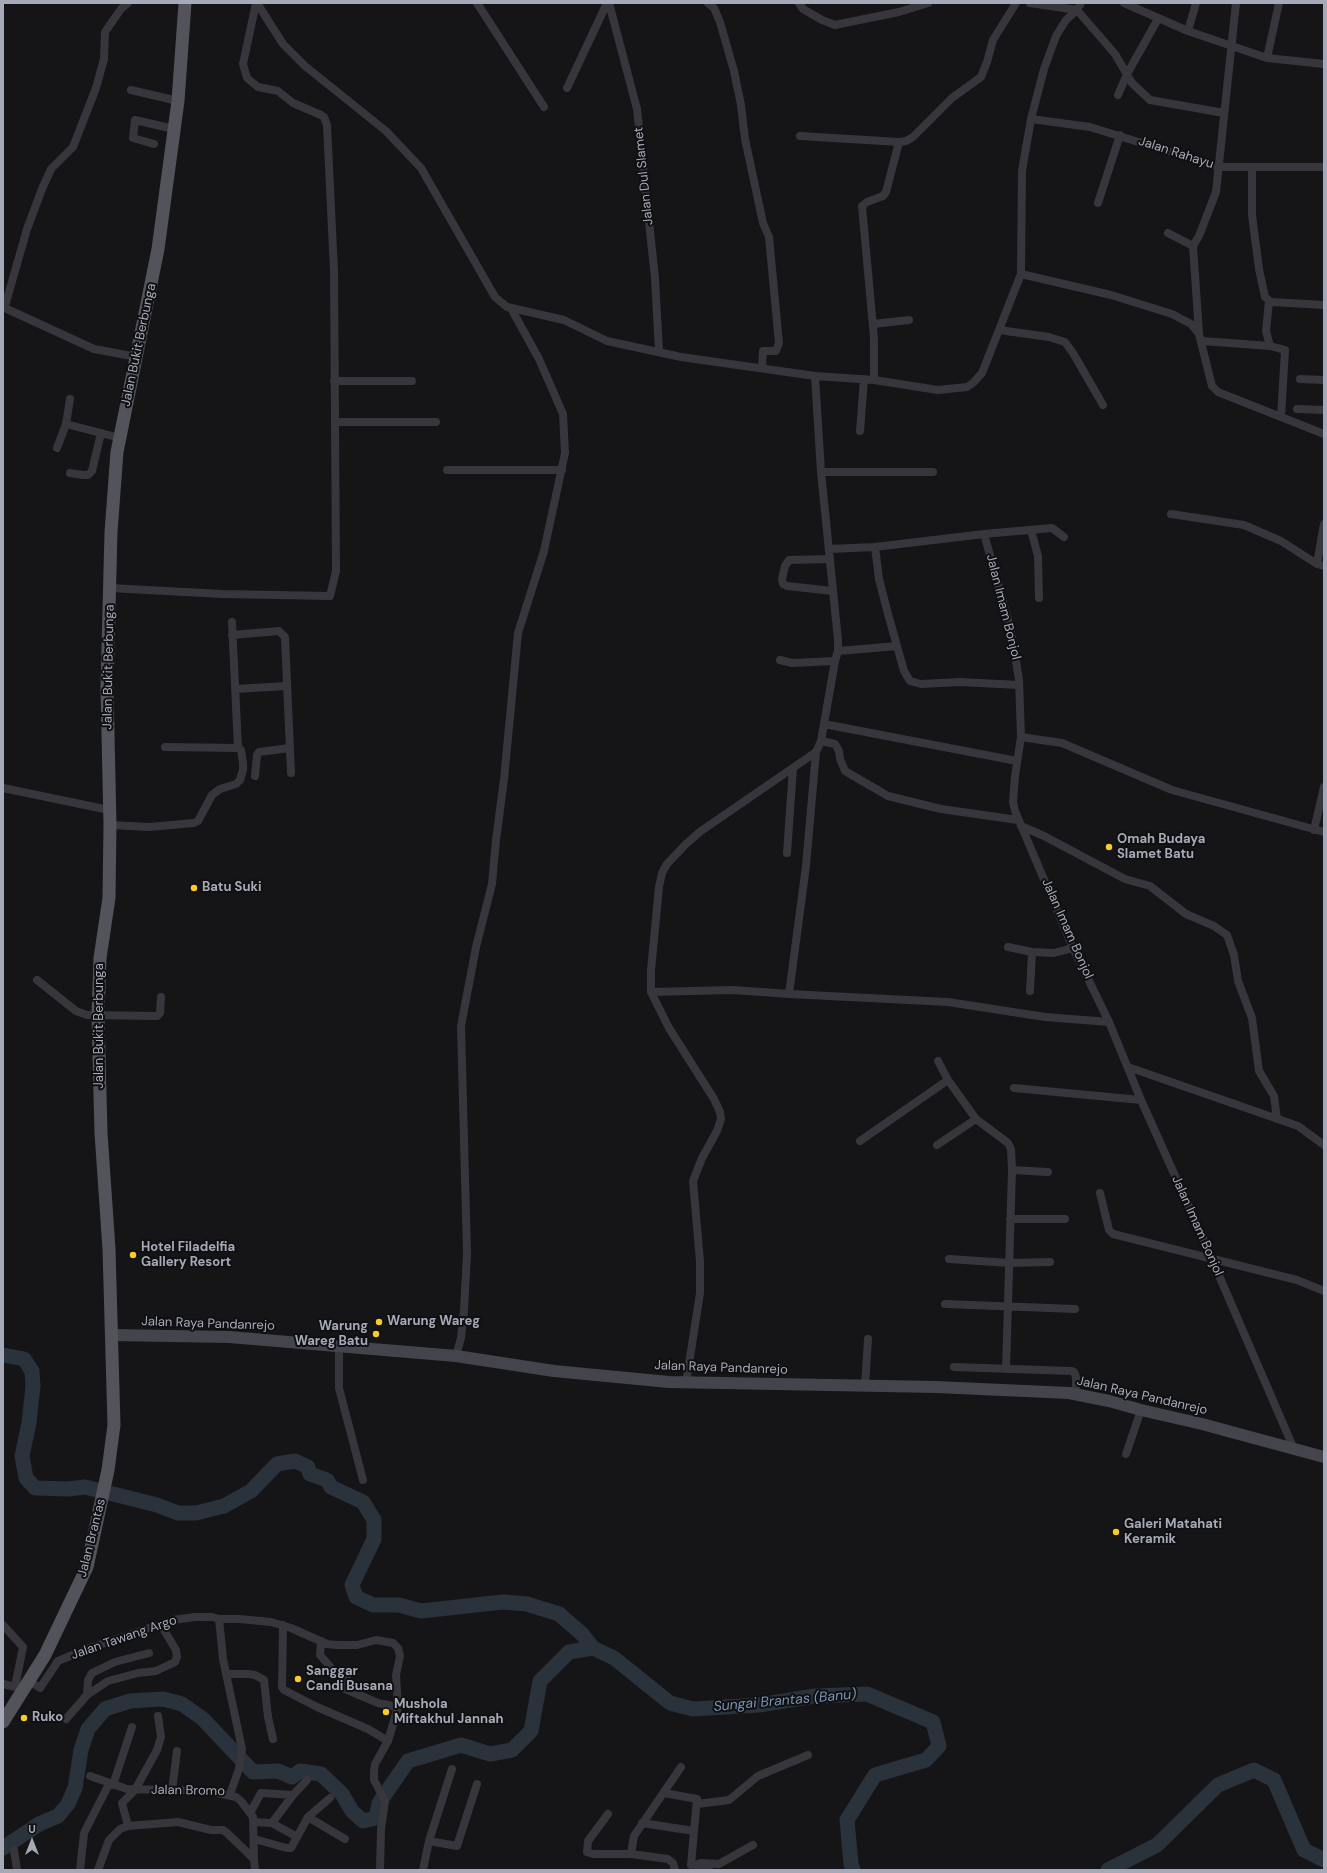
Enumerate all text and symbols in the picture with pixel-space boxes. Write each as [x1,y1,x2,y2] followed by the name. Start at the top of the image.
[631,126,657,226] street label: Jalan Dul Slamet
[1136,134,1216,172] street label: Jalan Rahayu
[118,282,160,408] street label: Jalan Bukit Berbunga
[982,553,1024,661] street label: Jalan Imam Bonjol
[100,604,118,730] street label: Jalan Bukit Berbunga
[1117,832,1205,863] place label: Omah Budaya Slamet Batu
[1104,842,1114,852] marker: Omah Budaya Slamet Batu
[1038,877,1096,981] street label: Jalan Imam Bonjol
[202,880,261,896] place label: Batu Suki
[189,883,199,893] marker: Batu Suki
[92,963,108,1089] street label: Jalan Bukit Berbunga
[1168,1174,1226,1278] street label: Jalan Imam Bonjol
[141,1240,235,1271] place label: Hotel Filadelfia Gallery Resort
[128,1250,138,1260] marker: Hotel Filadelfia Gallery Resort
[141,1314,275,1334] street label: Jalan Raya Pandanrejo
[387,1314,480,1330] place label: Warung Wareg
[374,1317,384,1327] marker: Warung Wareg
[295,1319,368,1350] place label: Warung Wareg Batu
[371,1329,381,1339] marker: Warung Wareg Batu
[654,1358,788,1378] street label: Jalan Raya Pandanrejo
[1075,1373,1209,1419] street label: Jalan Raya Pandanrejo
[75,1497,109,1579] street label: Jalan Brantas
[1124,1517,1222,1548] place label: Galeri Matahati Keramik
[1111,1527,1121,1537] marker: Galeri Matahati Keramik
[69,1613,179,1663] street label: Jalan Tawang Argo
[306,1664,393,1695] place label: Sanggar Candi Busana
[293,1674,303,1684] marker: Sanggar Candi Busana
[713,1686,857,1716] water label: Sungai Brantas (Banu)
[394,1697,504,1728] place label: Mushola Miftakhul Jannah
[381,1707,391,1717] marker: Mushola Miftakhul Jannah
[32,1710,63,1726] place label: Ruko
[19,1713,29,1723] marker: Ruko
[151,1783,225,1799] street label: Jalan Bromo
[12,1821,52,1861] north arrow
[28,1822,36,1836] text: U

